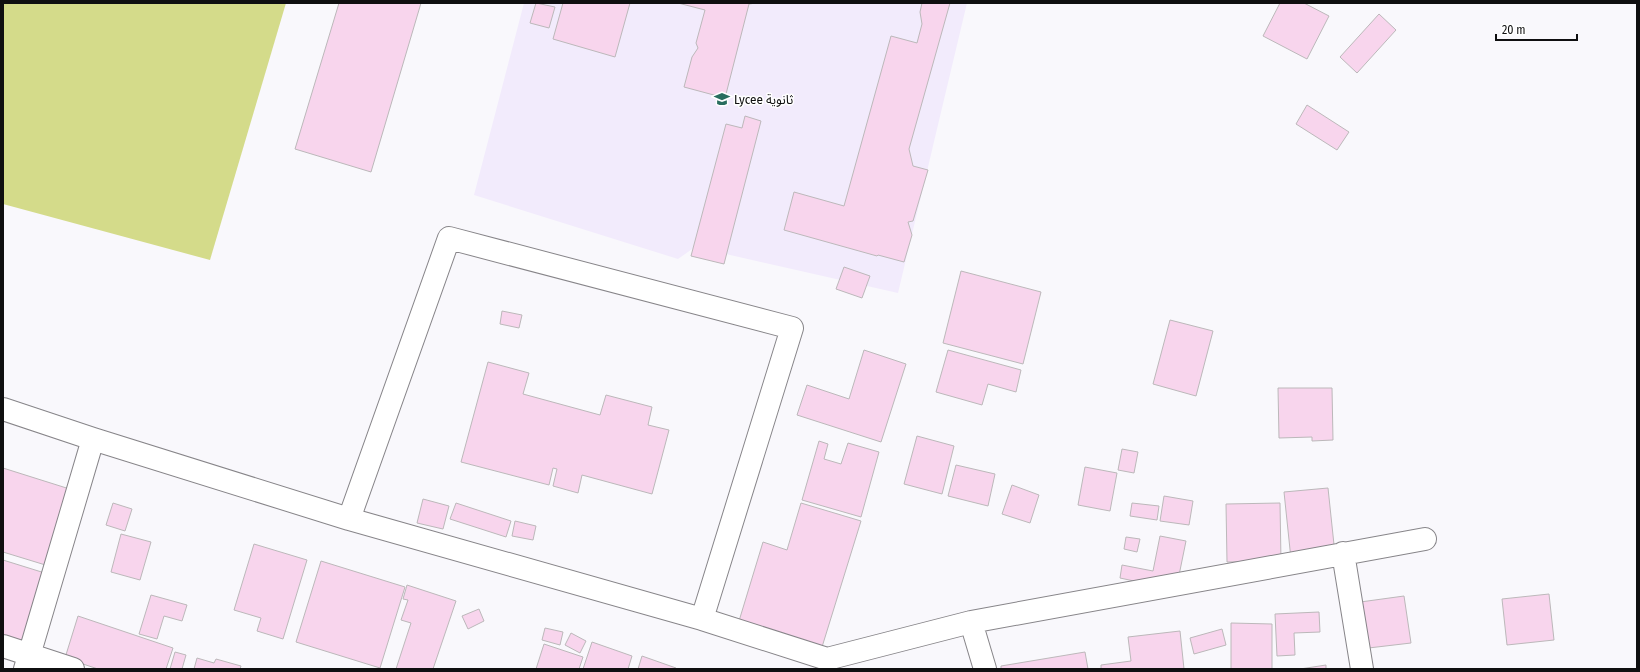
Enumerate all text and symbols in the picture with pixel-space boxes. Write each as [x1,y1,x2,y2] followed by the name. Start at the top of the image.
[1496,16,1577,42] scale bar
[1502,23,1526,37] text: 20 m
[713,90,731,108] school or university icon: Lycee ثانوية
[734,92,794,107] place label: Lycee ثانوية

